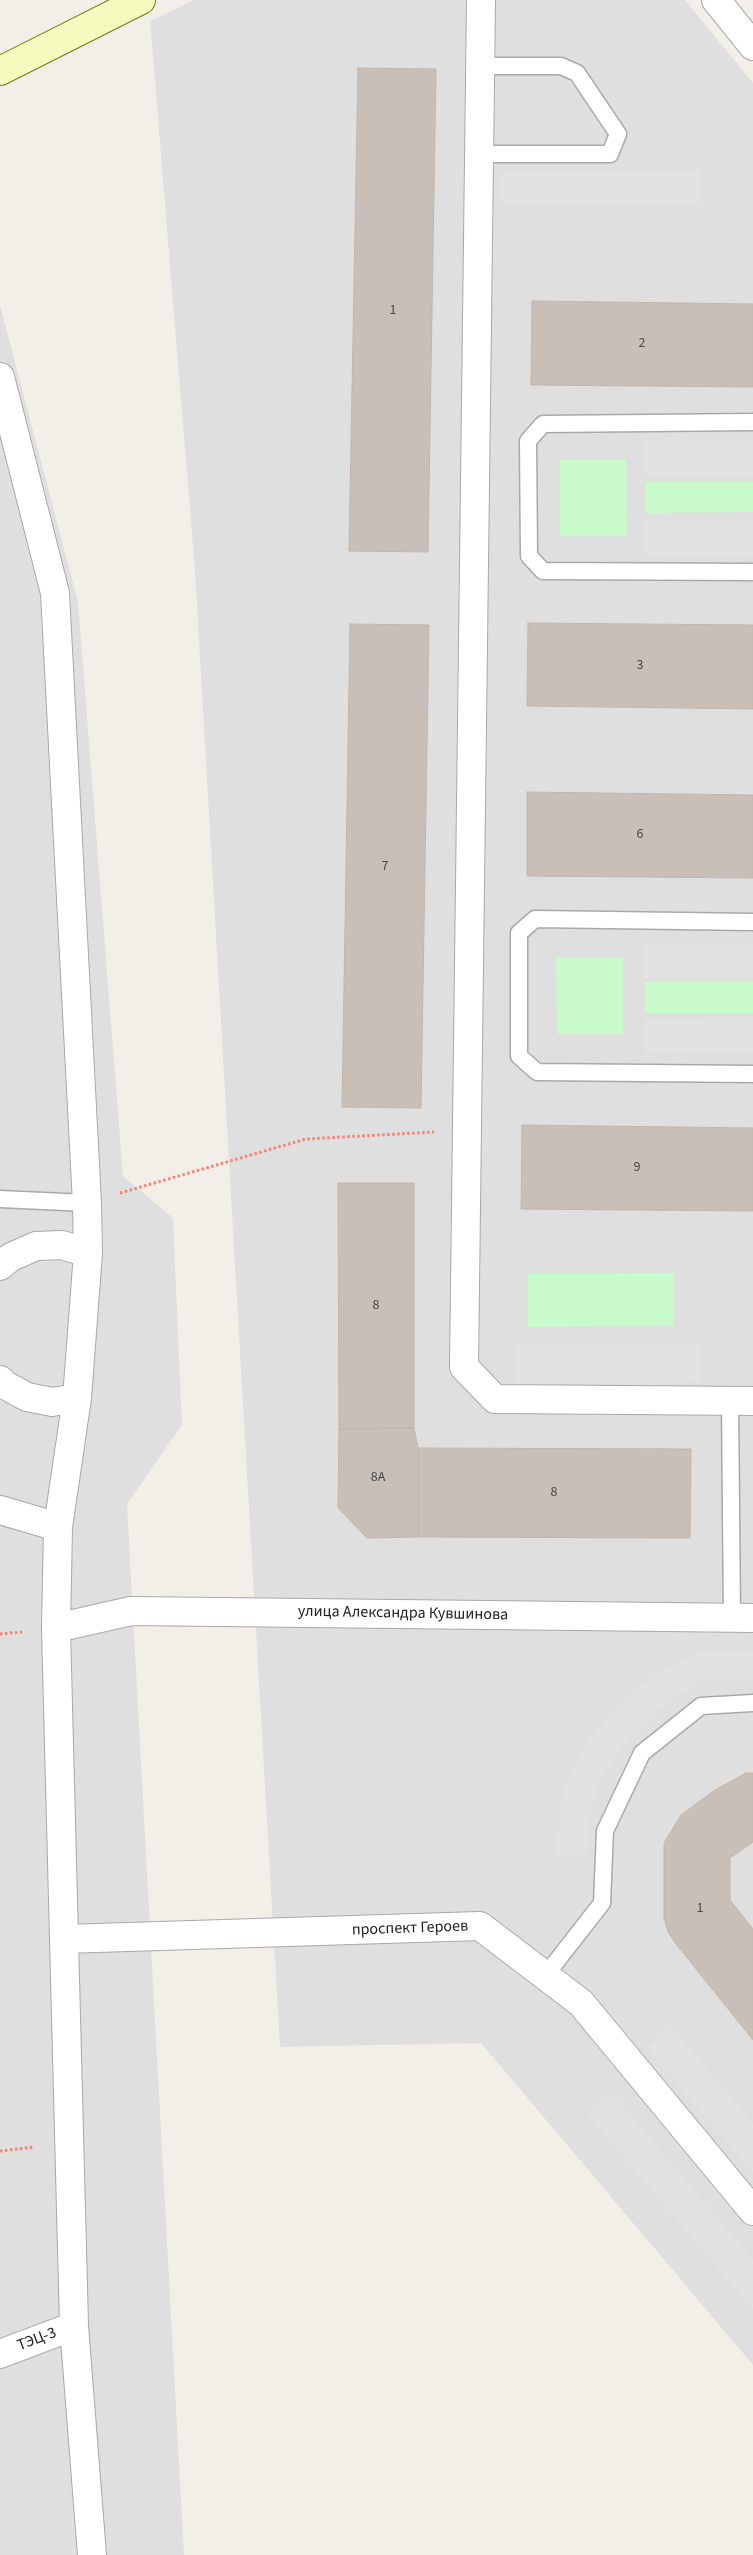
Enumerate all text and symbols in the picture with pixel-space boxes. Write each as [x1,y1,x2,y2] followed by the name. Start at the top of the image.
[390,303,396,319] house number: 1
[639,336,645,352] house number: 2
[637,658,643,674] house number: 3
[637,827,643,843] house number: 6
[382,859,388,875] house number: 7
[634,1160,640,1176] house number: 9
[373,1298,379,1314] house number: 8
[371,1470,385,1486] house number: 8А
[551,1485,557,1501] house number: 8
[298,1603,508,1625] street label: улица Александра Кувшинова
[697,1901,703,1917] house number: 1
[351,1917,469,1941] street label: проспект Героев
[15,2324,59,2356] street label: ТЭЦ-3

